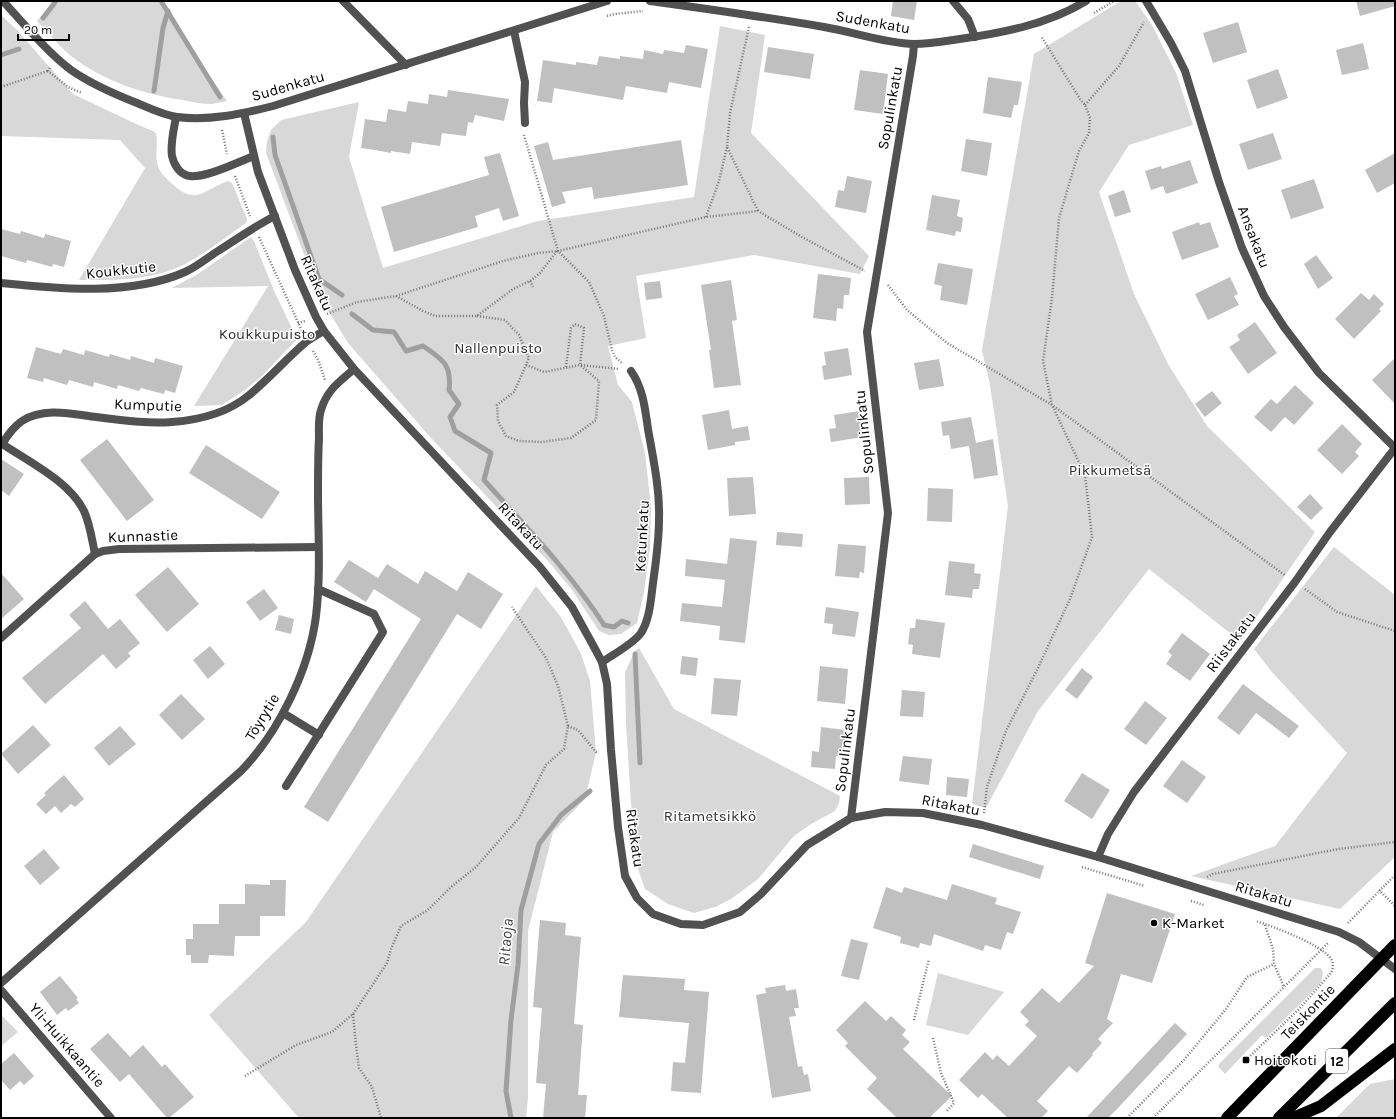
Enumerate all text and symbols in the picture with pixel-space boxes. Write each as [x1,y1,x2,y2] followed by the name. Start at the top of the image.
[834,7,912,37] street label: Sudenkatu
[18,16,69,42] scale bar
[24,23,52,37] text: 20 m
[874,65,906,151] street label: Sopulinkatu
[249,67,327,105] street label: Sudenkatu
[1234,203,1274,271] street label: Ansakatu
[297,252,337,314] street label: Ritakatu
[85,257,157,283] street label: Koukkutie
[219,325,315,343] park label: Koukkupuisto
[454,339,542,357] park label: Nallenpuisto
[851,389,877,475] street label: Sopulinkatu
[114,395,182,415] street label: Kumputie
[1069,461,1151,479] park label: Pikkumetsä
[494,498,548,554] street label: Ritakatu
[631,500,653,572] street label: Ketunkatu
[108,526,178,546] street label: Kunnastie
[1202,608,1260,676] street label: Riistakatu
[241,690,283,744] street label: Töyrytie
[831,707,859,793] street label: Sopulinkatu
[920,791,982,819] street label: Ritakatu
[664,807,756,825] park label: Ritametsikkö
[622,808,648,868] street label: Ritakatu
[1233,877,1295,911] street label: Ritakatu
[1162,914,1225,932] place label: K-Market
[494,918,517,966] water label: Ritaoja
[1149,918,1159,928] marker: K-Market
[1277,981,1339,1043] street label: Teiskontie
[25,999,109,1091] street label: Yli-Huikkaantie
[1326,1049,1348,1073] road number: 12
[1254,1051,1317,1069] place label: Hoitokoti
[1241,1055,1251,1065] marker: Hoitokoti

